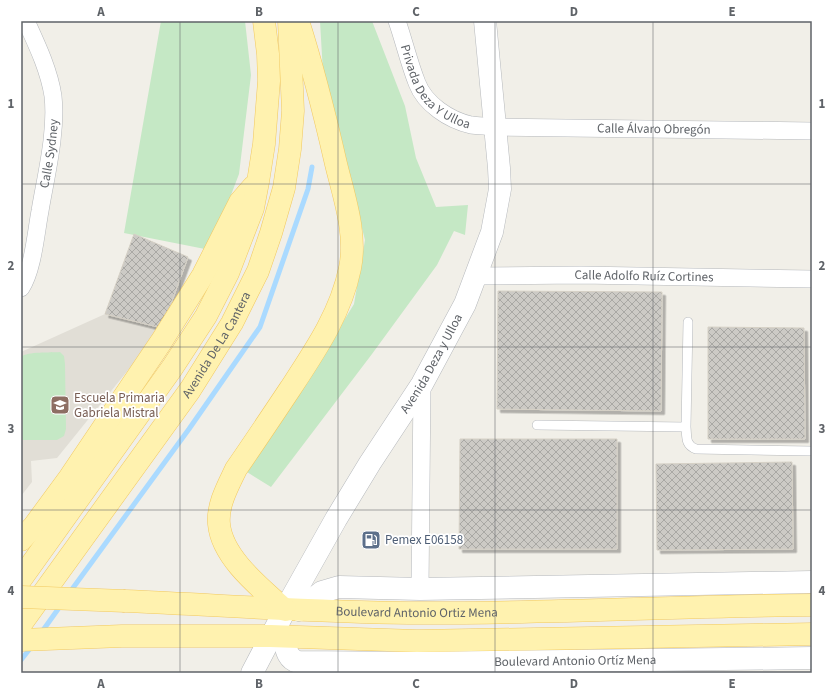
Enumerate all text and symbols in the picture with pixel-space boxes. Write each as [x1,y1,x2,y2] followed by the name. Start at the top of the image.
[96,3,105,21] text: A
[255,3,263,21] text: B
[412,3,420,21] text: C
[570,3,578,21] text: D
[728,3,736,21] text: E
[396,42,472,133] street label: Privada Deza Y Ulloa
[8,95,15,113] text: 1
[819,95,826,113] text: 1
[35,119,63,190] street label: Calle Sydney
[597,119,711,139] street label: Calle Álvaro Obregón
[8,257,15,275] text: 2
[819,257,826,275] text: 2
[574,266,714,286] street label: Calle Adolfo Ruíz Cortines
[178,289,255,402] street label: Avenida De La Cantera
[396,311,467,417] street label: Avenida Deza y Ulloa
[74,389,165,422] place label: Escuela Primaria Gabriela Mistral
[49,394,71,416] school or university icon: Escuela Primaria Gabriela Mistral
[8,420,15,438] text: 3
[819,420,826,438] text: 3
[360,529,382,551] fuel station icon: Pemex E06158
[385,531,463,549] place label: Pemex E06158
[8,582,15,600] text: 4
[819,582,826,600] text: 4
[335,602,498,622] street label: Boulevard Antonio Ortiz Mena
[494,651,656,671] street label: Boulevard Antonio Ortíz Mena
[96,675,105,693] text: A
[255,675,263,693] text: B
[412,675,420,693] text: C
[570,675,578,693] text: D
[728,675,736,693] text: E

